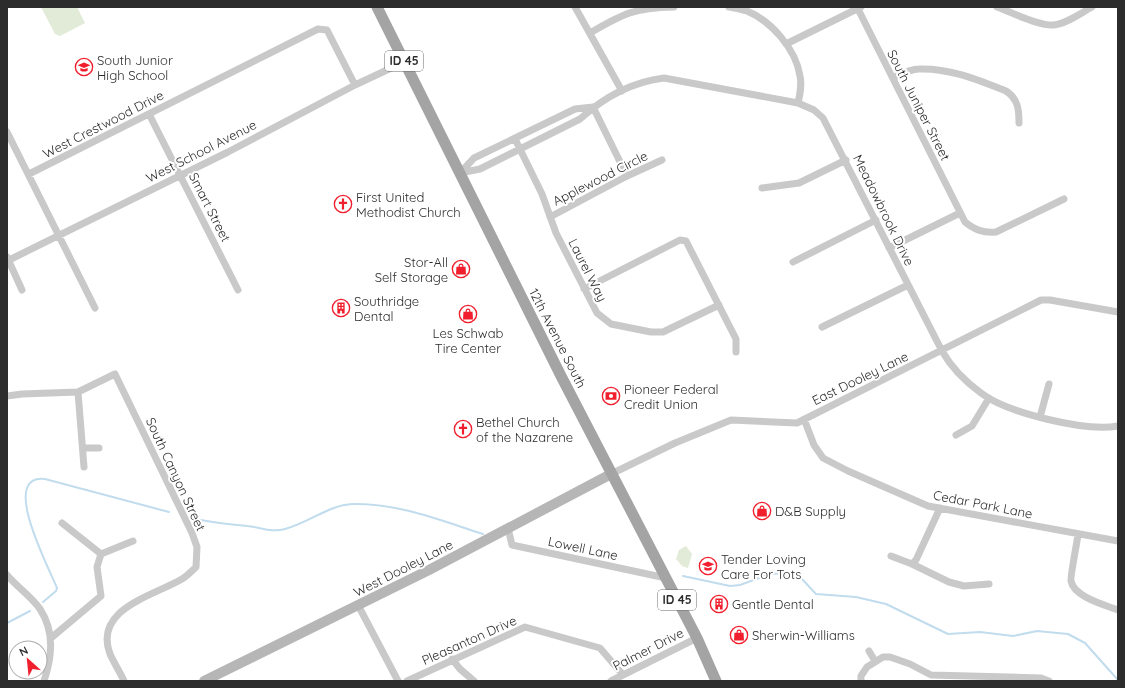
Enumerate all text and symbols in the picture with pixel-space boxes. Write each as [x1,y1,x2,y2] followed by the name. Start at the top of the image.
[884,47,954,163] street label: South Juniper Street
[385,51,423,71] road number: ID 45
[97,52,173,83] place label: South Junior High School
[74,57,94,77] school or university icon: South Junior High School
[40,87,166,161] street label: West Crestwood Drive
[143,116,259,186] street label: West School Avenue
[550,147,650,209] street label: Applewood Circle
[850,152,918,268] street label: Meadowbrook Drive
[186,170,234,244] street label: Smart Street
[356,189,461,220] place label: First United Methodist Church
[333,194,353,214] church icon: First United Methodist Church
[565,236,611,304] street label: Laurel Way
[375,254,448,285] place label: Stor-All Self Storage
[451,259,471,279] shop icon: Stor-All Self Storage
[526,285,590,391] street label: 12th Avenue South
[354,293,419,324] place label: Southridge Dental
[331,298,351,318] building icon: Southridge Dental
[458,304,478,324] shop icon: Les Schwab Tire Center
[433,325,504,356] place label: Les Schwab Tire Center
[809,348,911,408] street label: East Dooley Lane
[624,381,719,412] place label: Pioneer Federal Credit Union
[601,386,621,406] bank icon: Pioneer Federal Credit Union
[476,414,573,445] place label: Bethel Church of the Nazarene
[143,415,209,533] street label: South Canyon Street
[453,419,473,439] church icon: Bethel Church of the Nazarene
[932,487,1034,521] street label: Cedar Park Lane
[752,501,772,521] shop icon: D&B Supply
[775,503,846,519] place label: D&B Supply
[547,533,619,563] street label: Lowell Lane
[351,536,455,600] street label: West Dooley Lane
[721,551,806,582] place label: Tender Loving Care For Tots
[698,556,718,576] school or university icon: Tender Loving Care For Tots
[658,590,696,610] road number: ID 45
[709,594,729,614] building icon: Gentle Dental
[732,596,814,612] place label: Gentle Dental
[419,612,519,668] street label: Pleasanton Drive
[610,624,686,674] street label: Palmer Drive
[729,625,749,645] shop icon: Sherwin-Williams
[752,627,855,643] place label: Sherwin-Williams
[8,640,48,680] north arrow
[17,643,30,659] text: N

